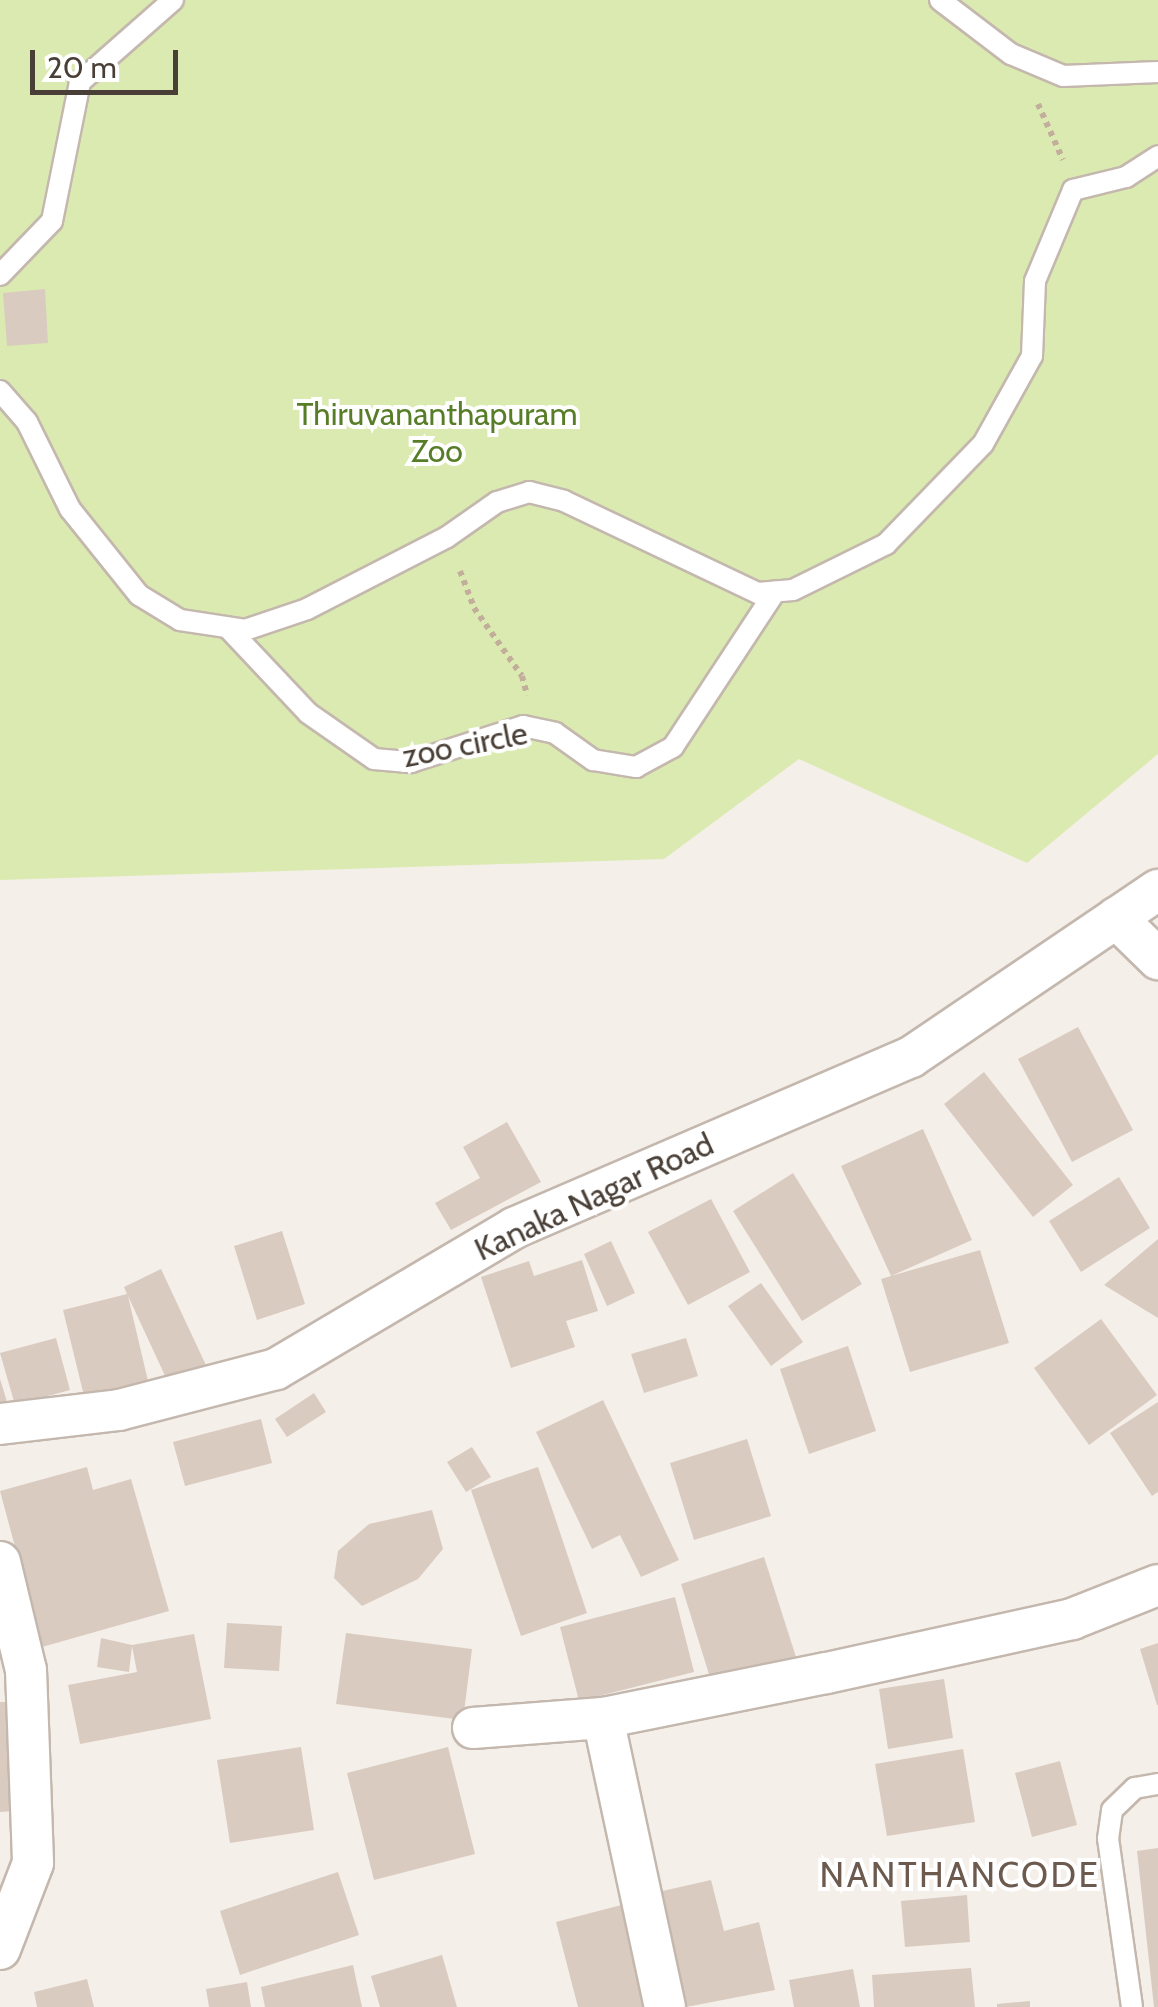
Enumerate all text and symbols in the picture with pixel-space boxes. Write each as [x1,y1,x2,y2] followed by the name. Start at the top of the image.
[35,30,182,92] scale bar
[47,49,117,86] text: 20 m
[296,396,578,471] park label: Thiruvananthapuram Zoo
[399,714,531,776] street label: zoo circle
[469,1125,719,1269] street label: Kanaka Nagar Road
[820,1854,1100,1896] district label: NANTHANCODE

